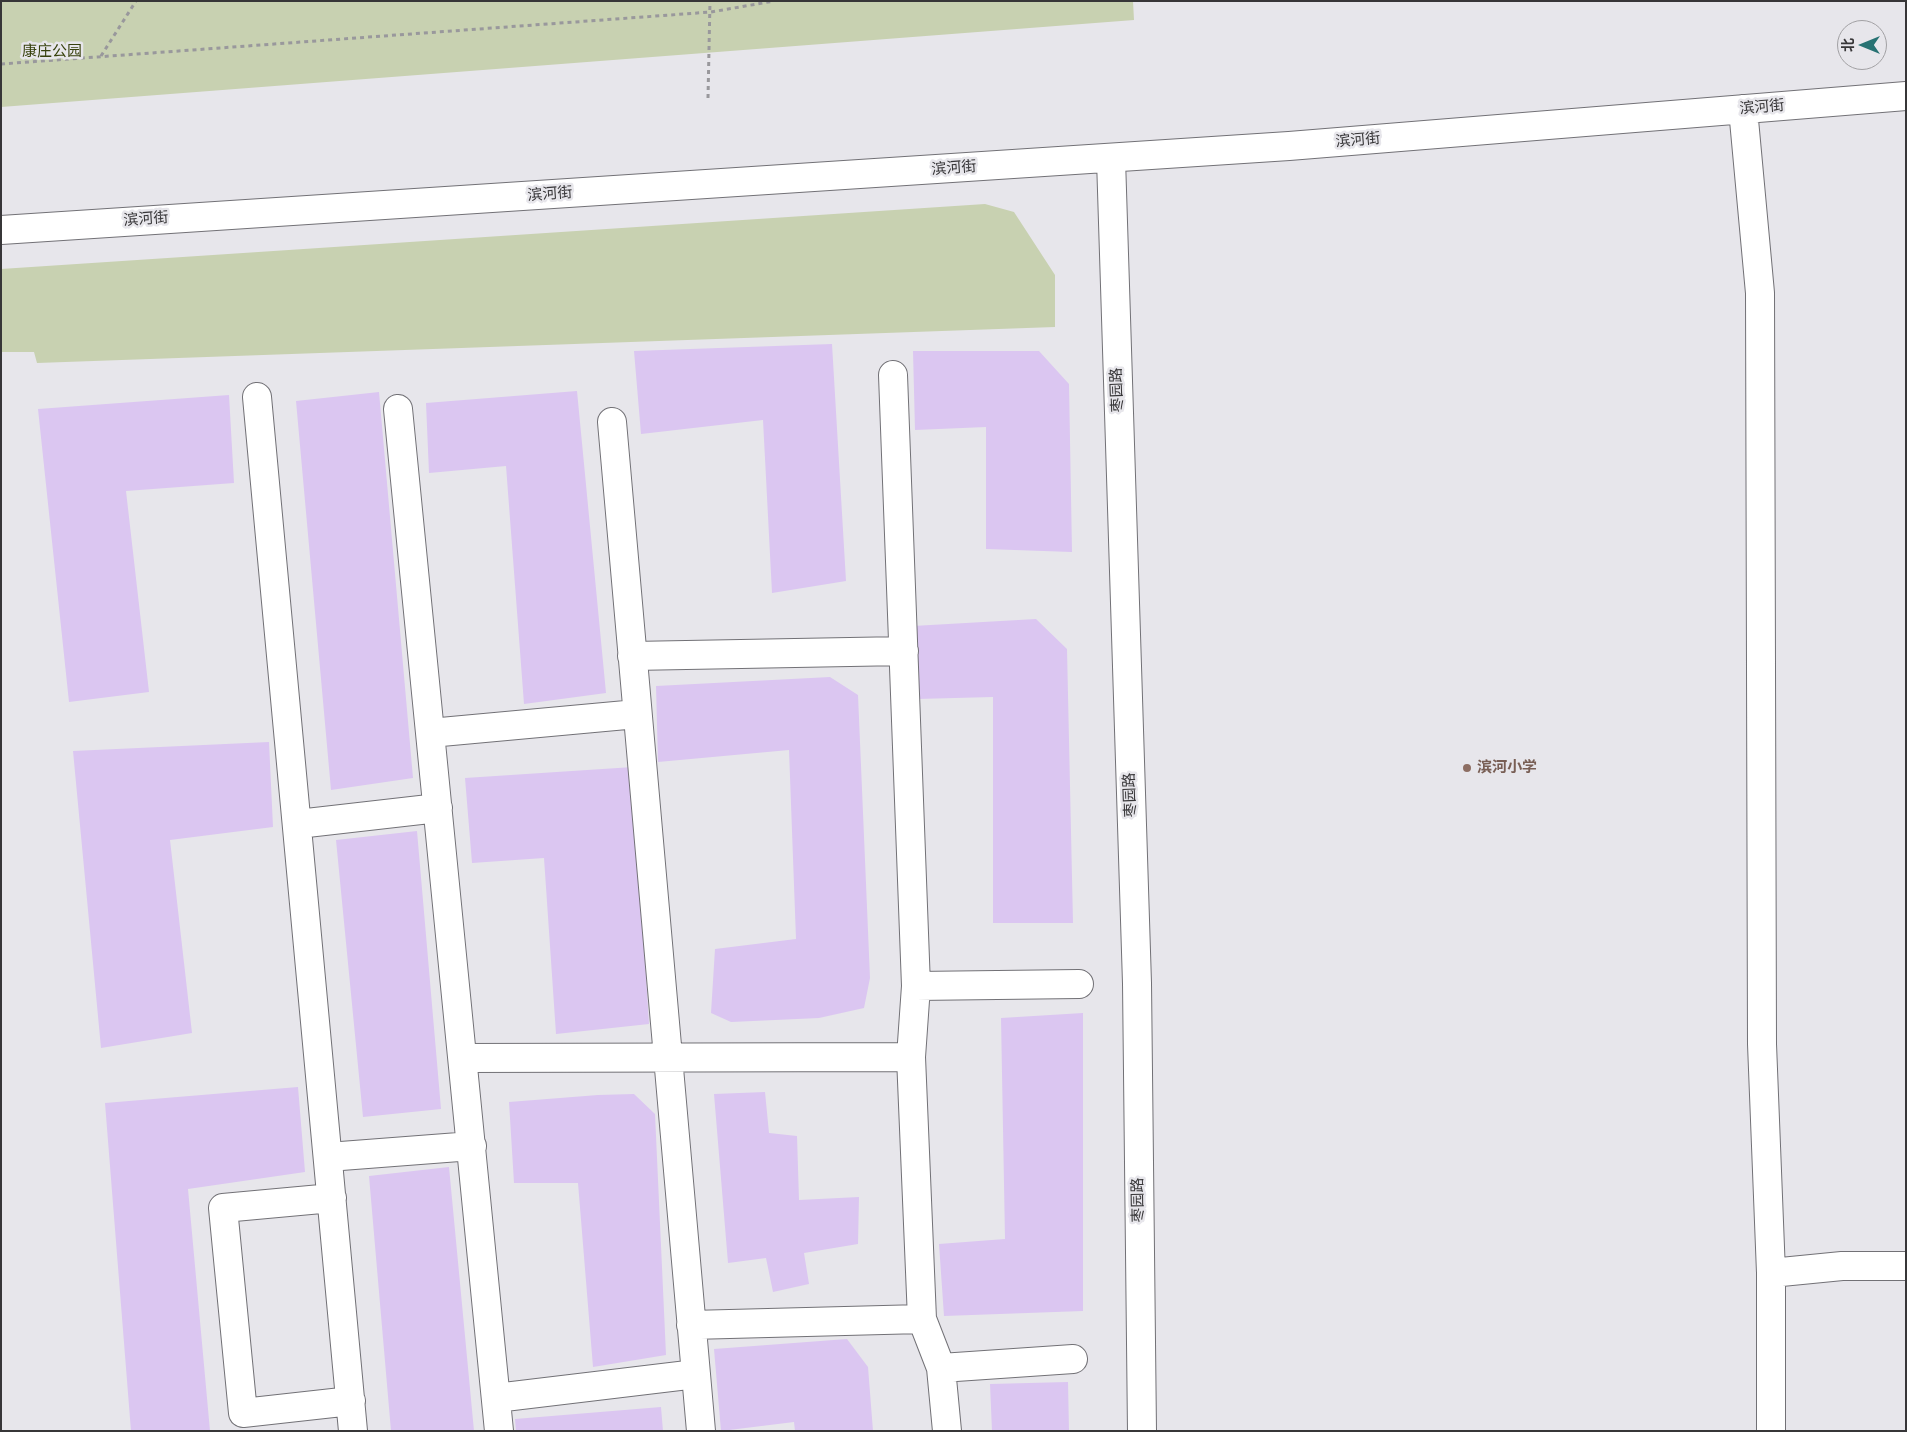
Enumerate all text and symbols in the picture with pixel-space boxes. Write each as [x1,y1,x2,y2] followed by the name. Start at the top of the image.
[1837,20,1887,70] north arrow
[1838,38,1858,52] text: 北
[22,43,82,61] park label: 康庄公园
[1739,97,1785,119] street label: 滨河街
[1335,130,1381,152] street label: 滨河街
[931,158,977,180] street label: 滨河街
[527,184,573,206] street label: 滨河街
[123,209,169,231] street label: 滨河街
[1108,367,1128,413] street label: 枣园路
[1477,759,1537,777] place label: 滨河小学
[1461,762,1473,774] marker: 滨河小学
[1121,772,1141,818] street label: 枣园路
[1130,1177,1148,1223] street label: 枣园路

